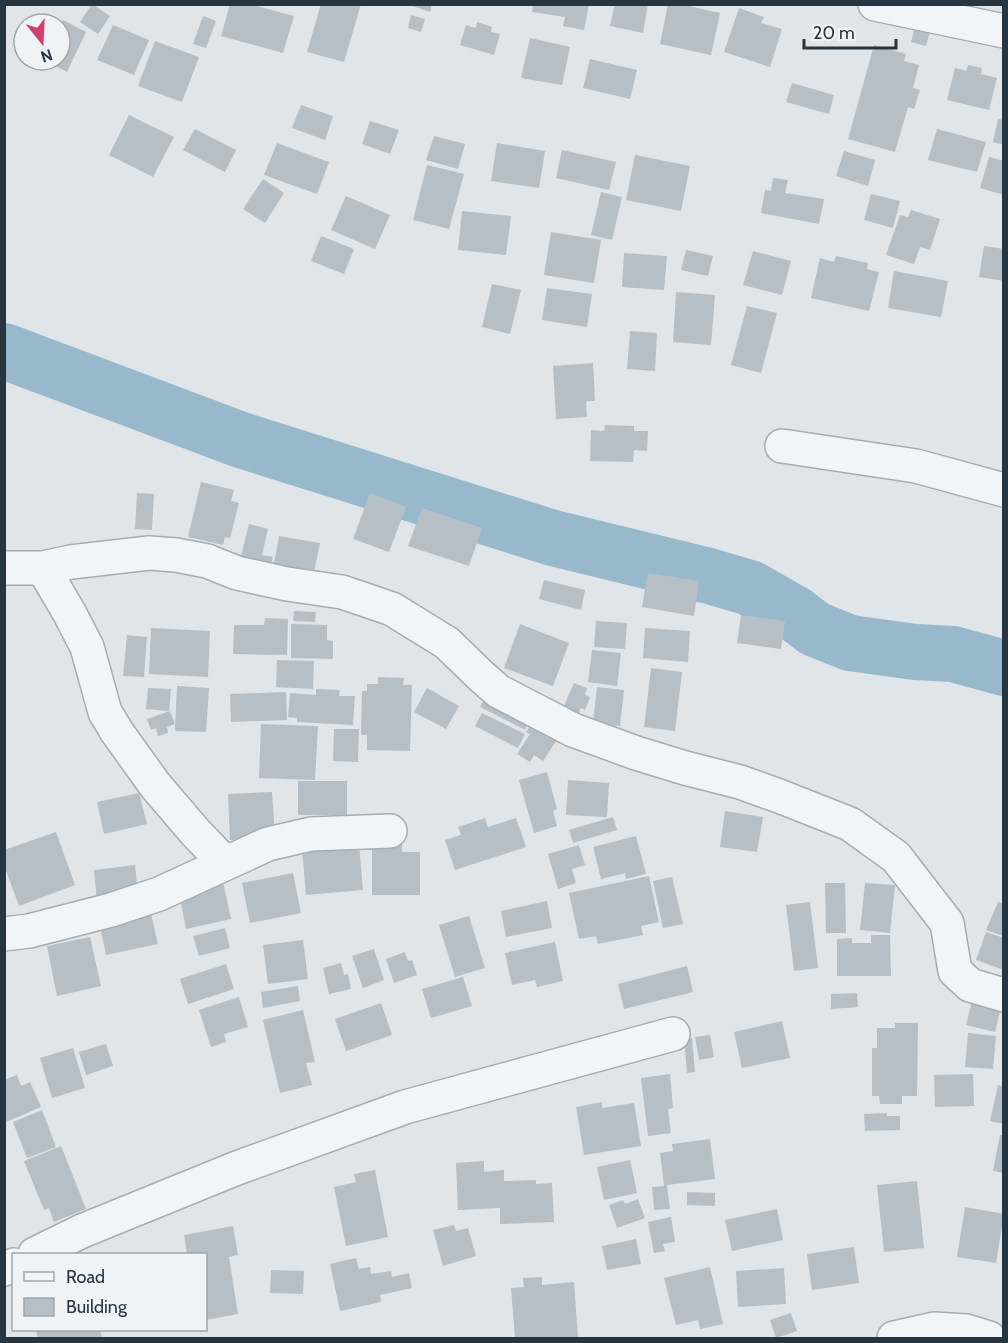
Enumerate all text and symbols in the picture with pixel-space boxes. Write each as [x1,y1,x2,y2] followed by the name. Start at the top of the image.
[12,12,72,72] north arrow
[804,12,896,50] scale bar
[813,22,855,44] text: 20 m
[38,45,55,67] text: N
[12,1253,207,1331] legend
[66,1266,105,1288] text: Road
[66,1296,128,1318] text: Building

